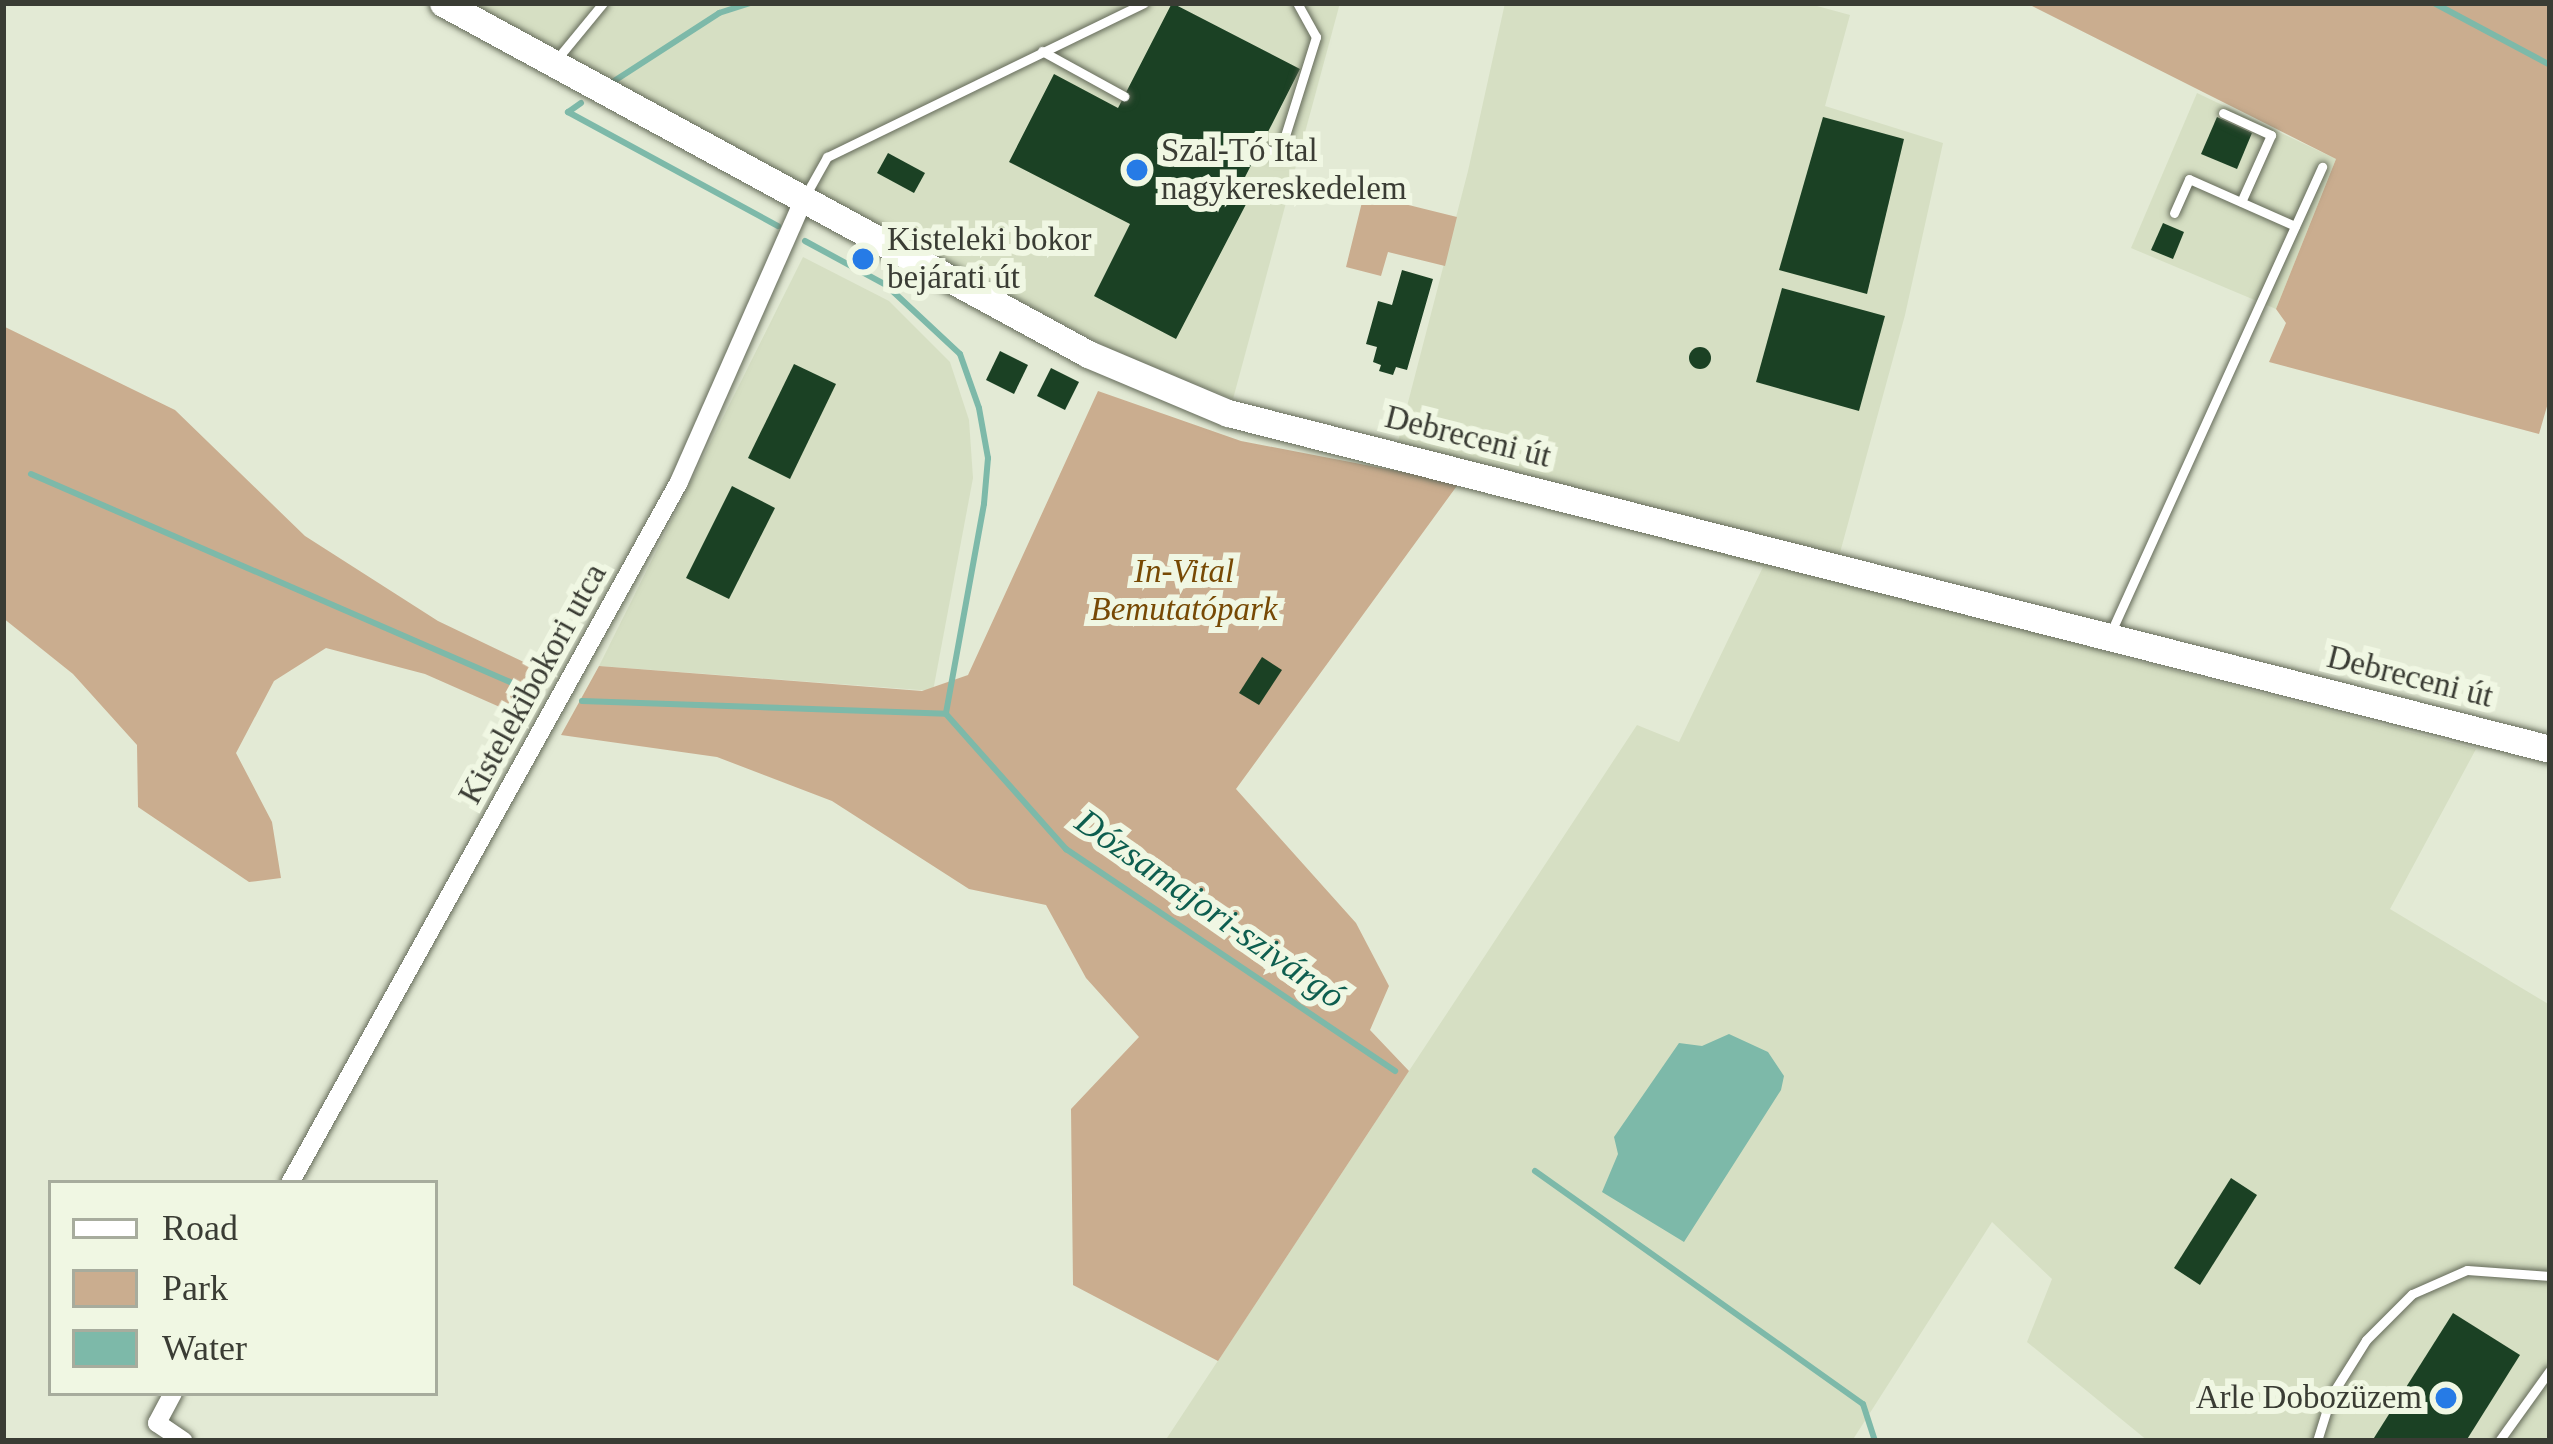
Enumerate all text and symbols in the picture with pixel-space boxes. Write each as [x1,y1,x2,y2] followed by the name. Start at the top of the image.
[1161,131,1407,209] place label: Szal-Tó Ital nagykereskedelem
[1124,157,1150,183] marker: Szal-Tó Ital nagykereskedelem
[887,220,1091,298] place label: Kisteleki bokor bejárati út
[850,246,876,272] marker: Kisteleki bokor bejárati út
[1381,397,1555,477] street label: Debreceni út
[1091,552,1277,630] park label: In-Vital Bemutatópark
[451,557,615,811] street label: Kistelekibokori utca
[2323,637,2497,717] street label: Debreceni út
[1067,800,1353,1018] water label: Dózsamajori-szivárgó
[48,1180,438,1396] legend
[162,1208,238,1248] text: Road
[162,1268,228,1308] text: Park
[162,1328,247,1368] text: Water
[2196,1378,2422,1418] place label: Arle Dobozüzem
[2433,1385,2459,1411] marker: Arle Dobozüzem

